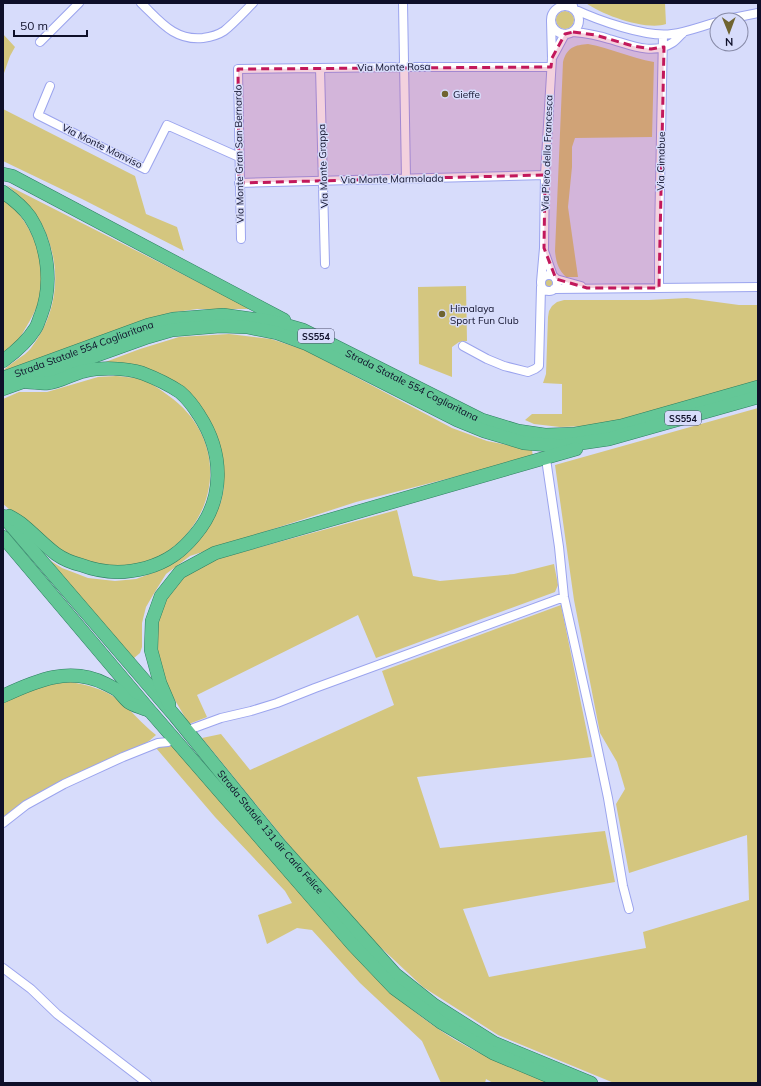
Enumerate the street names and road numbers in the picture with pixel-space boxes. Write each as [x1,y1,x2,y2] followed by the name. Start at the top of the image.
[357,60,431,74] street label: Via Monte Rosa
[231,84,247,223] street label: Via Monte Gran San Bernardo
[538,95,556,211] street label: Via Piero della Francesca
[60,121,145,171] street label: Via Monte Monviso
[315,124,331,208] street label: Via Monte Grappa
[654,131,668,191] street label: Via Cimabue
[341,172,443,186] street label: Via Monte Marmolada
[12,317,155,380] street label: Strada Statale 554 Cagliaritana
[298,329,334,343] road number: SS554
[343,346,481,424] street label: Strada Statale 554 Cagliaritana
[665,411,701,425] road number: SS554
[215,767,327,896] street label: Strada Statale 131 dir Carlo Felice

